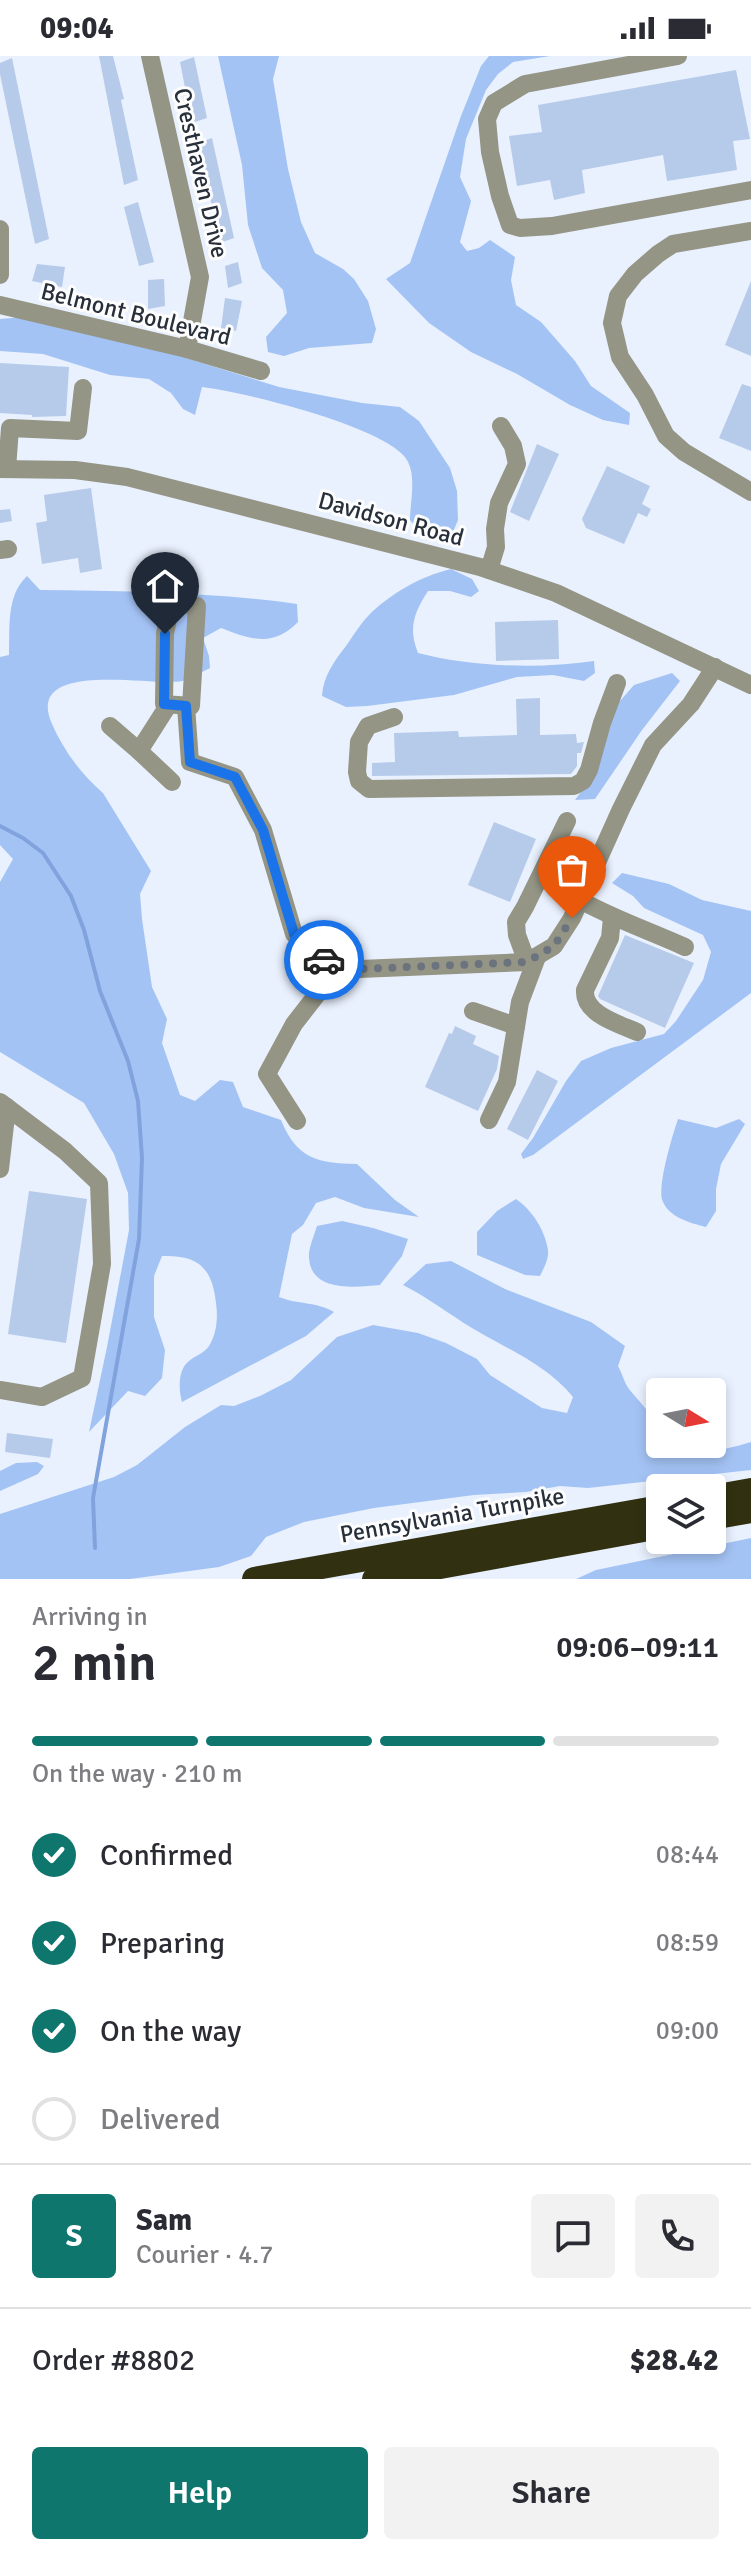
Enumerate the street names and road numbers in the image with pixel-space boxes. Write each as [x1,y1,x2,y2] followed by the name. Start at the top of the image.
[167,85,235,261] street label: Cresthaven Drive
[38,276,234,352] street label: Belmont Boulevard
[315,485,467,553] street label: Davidson Road
[337,1480,567,1550] street label: Pennsylvania Turnpike

